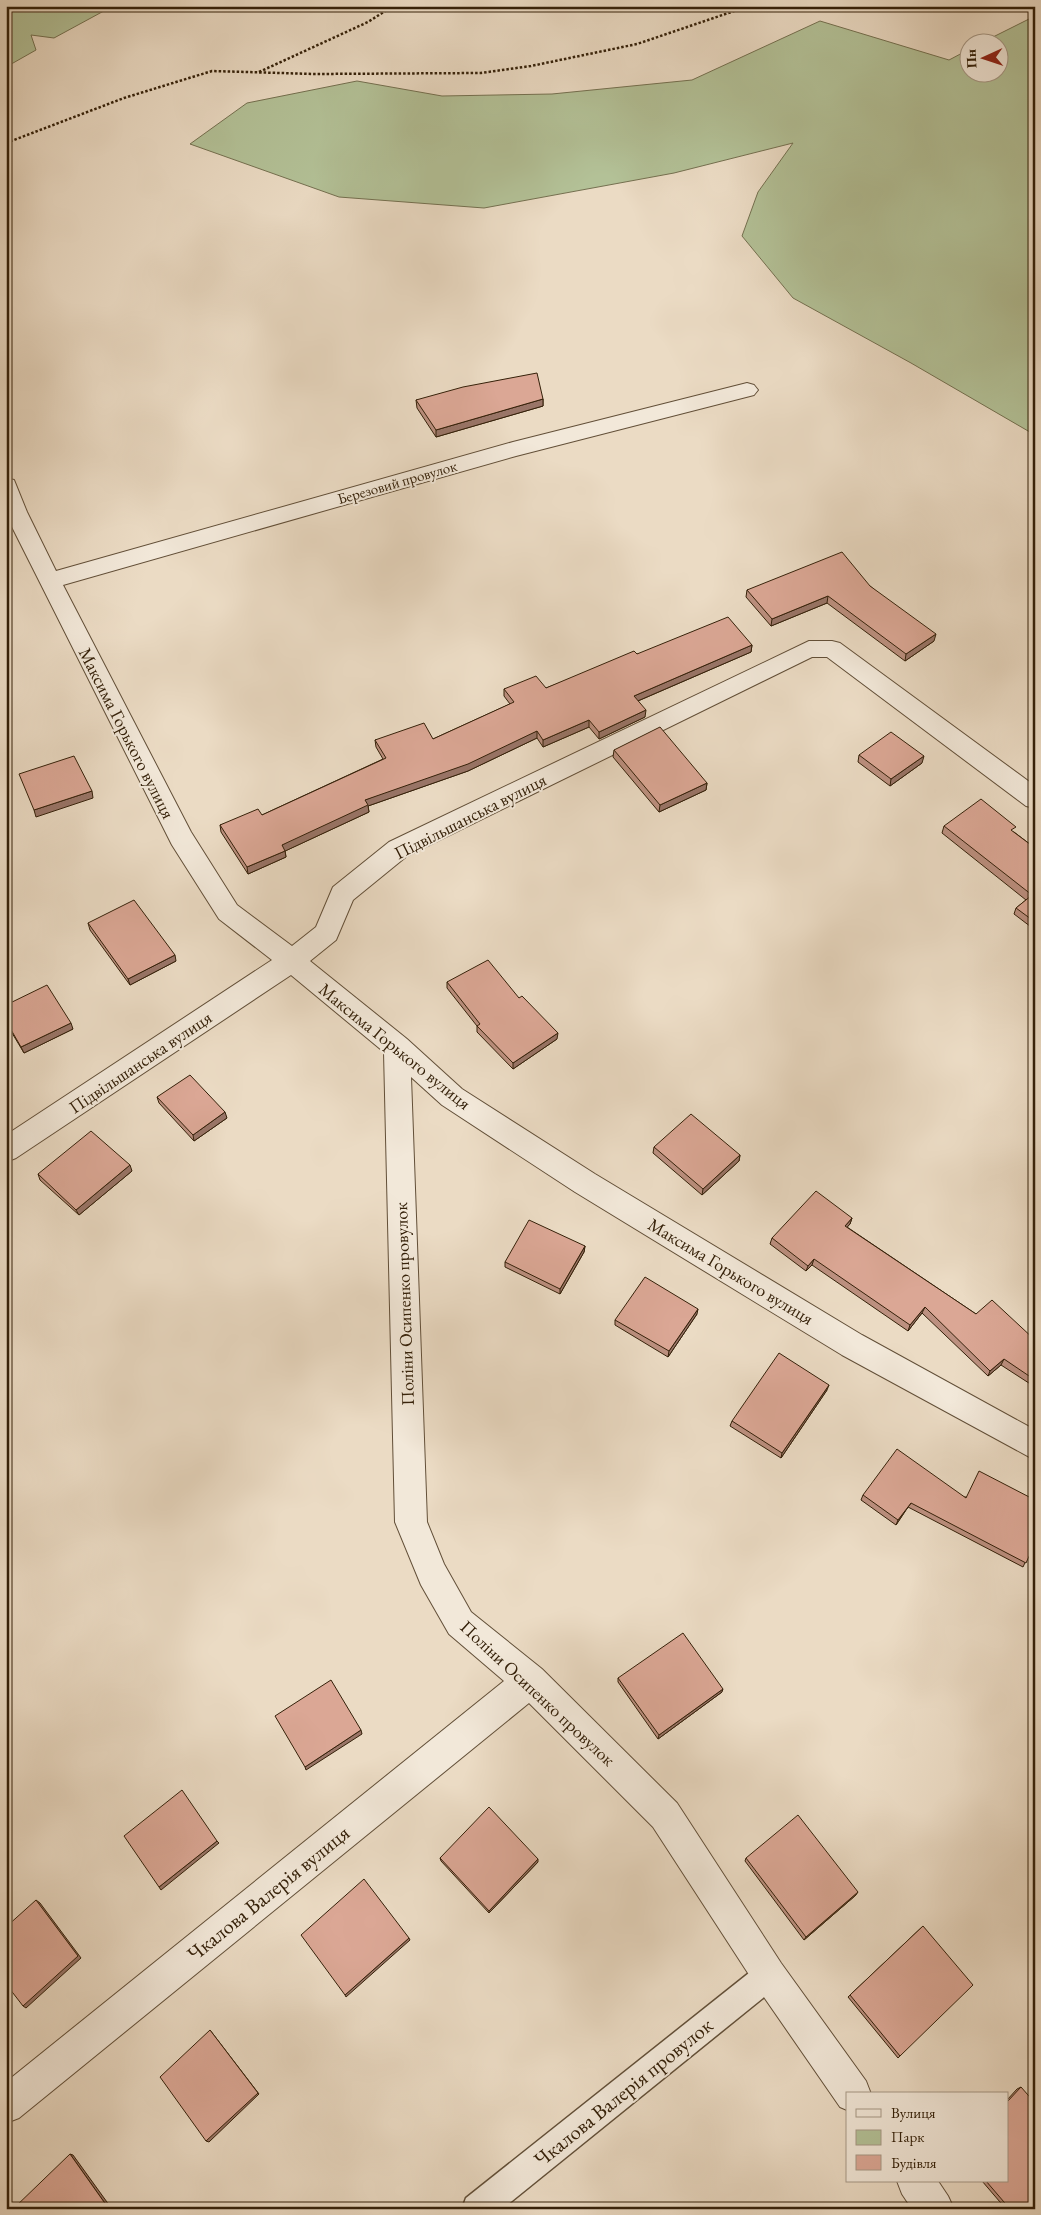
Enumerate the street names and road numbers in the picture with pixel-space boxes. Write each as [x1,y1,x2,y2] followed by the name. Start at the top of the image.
[335,456,459,508] street label: Березовий провулок
[74,644,180,822] street label: Максима Горького вулиця
[390,768,550,864] street label: Підвільшанська вулиця
[314,978,476,1114] street label: Максима Горького вулиця
[64,1006,216,1118] street label: Підвільшанська вулиця
[389,1201,419,1406] street label: Поліни Осипенко провулок
[644,1212,818,1330] street label: Максима Горького вулиця
[456,1615,621,1771] street label: Поліни Осипенко провулок
[181,1819,355,1967] street label: Чкалова Валерія вулиця
[528,2011,718,2173] street label: Чкалова Валерія провулок

